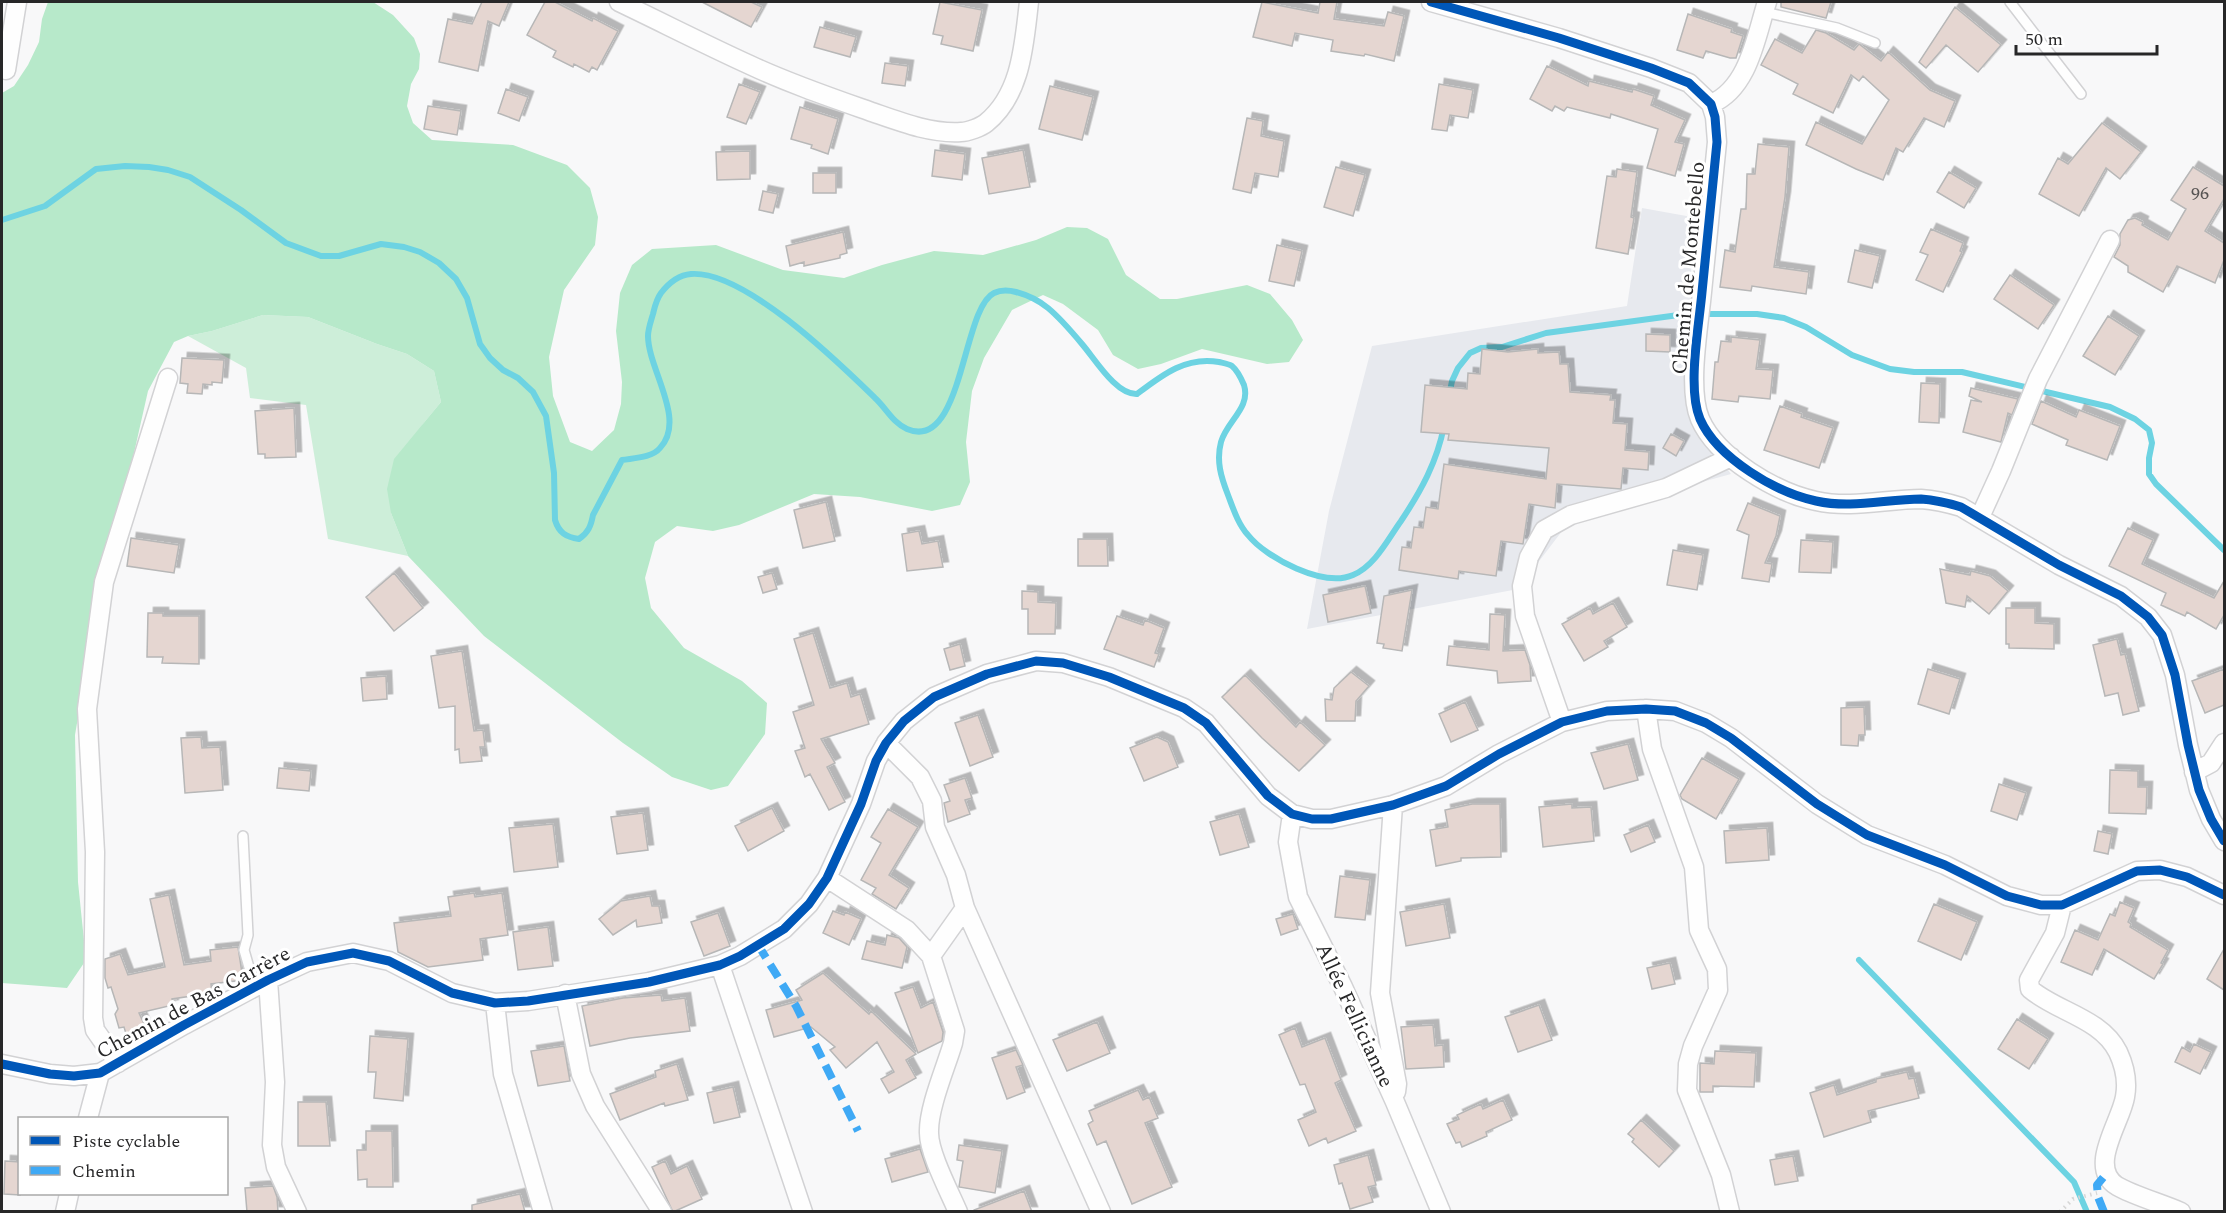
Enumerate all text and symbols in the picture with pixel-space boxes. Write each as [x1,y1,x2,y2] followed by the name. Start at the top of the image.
[2016,18,2157,56] scale bar
[2025,26,2063,53] text: 50 m
[1664,160,1714,376] street label: Chemin de Montebello
[2191,180,2209,207] house number: 96
[91,938,296,1068] street label: Chemin de Bas Carrère
[1307,938,1402,1093] street label: Allée Fellicianne
[18,1117,228,1195] legend
[72,1128,180,1155] text: Piste cyclable
[72,1158,136,1185] text: Chemin

